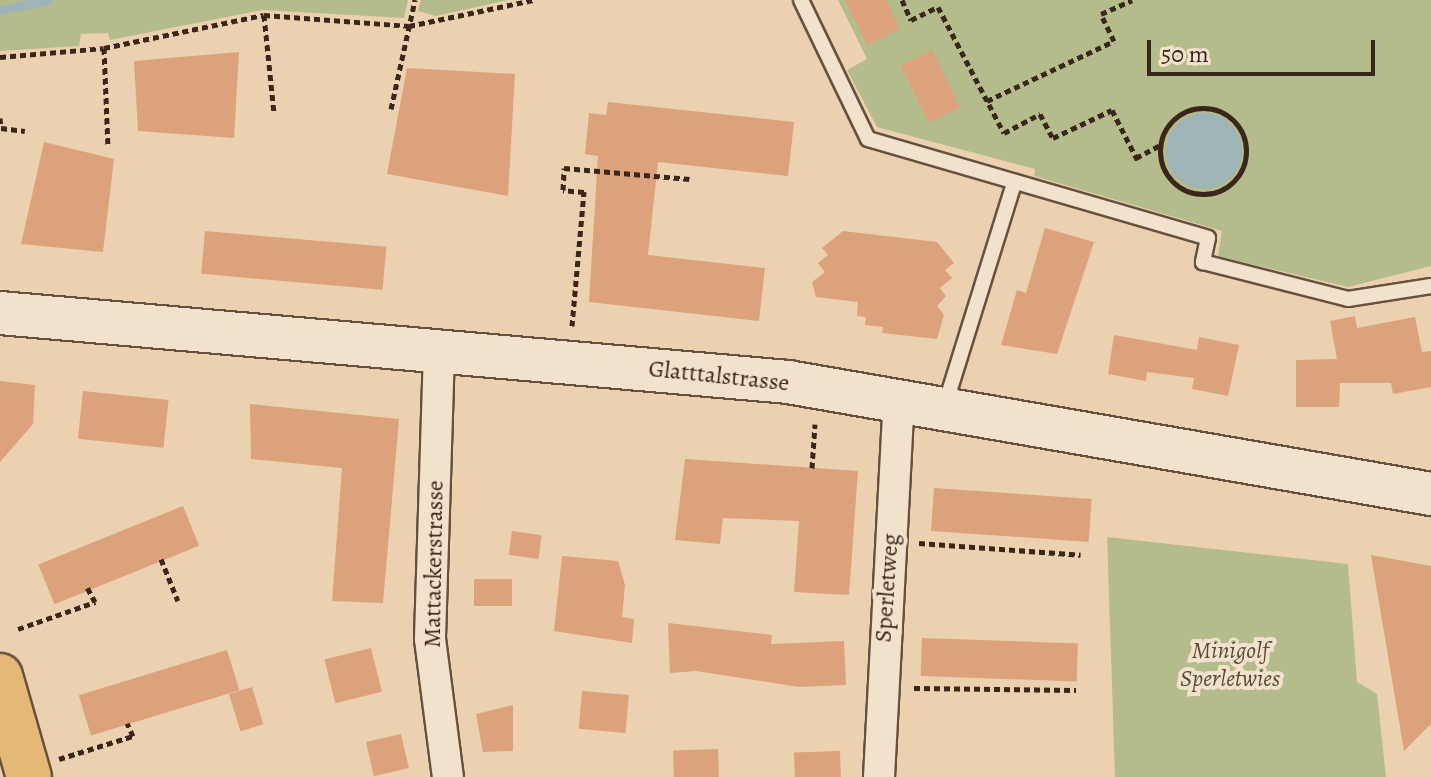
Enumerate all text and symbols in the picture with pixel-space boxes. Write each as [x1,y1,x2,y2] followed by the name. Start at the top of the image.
[1151,24,1379,74] scale bar
[1161,38,1209,70] text: 50 m
[647,354,791,398] street label: Glatttalstrasse
[418,480,450,648] street label: Mattackerstrasse
[869,533,905,643] street label: Sperletweg
[1180,637,1280,693] park label: Minigolf Sperletwies

